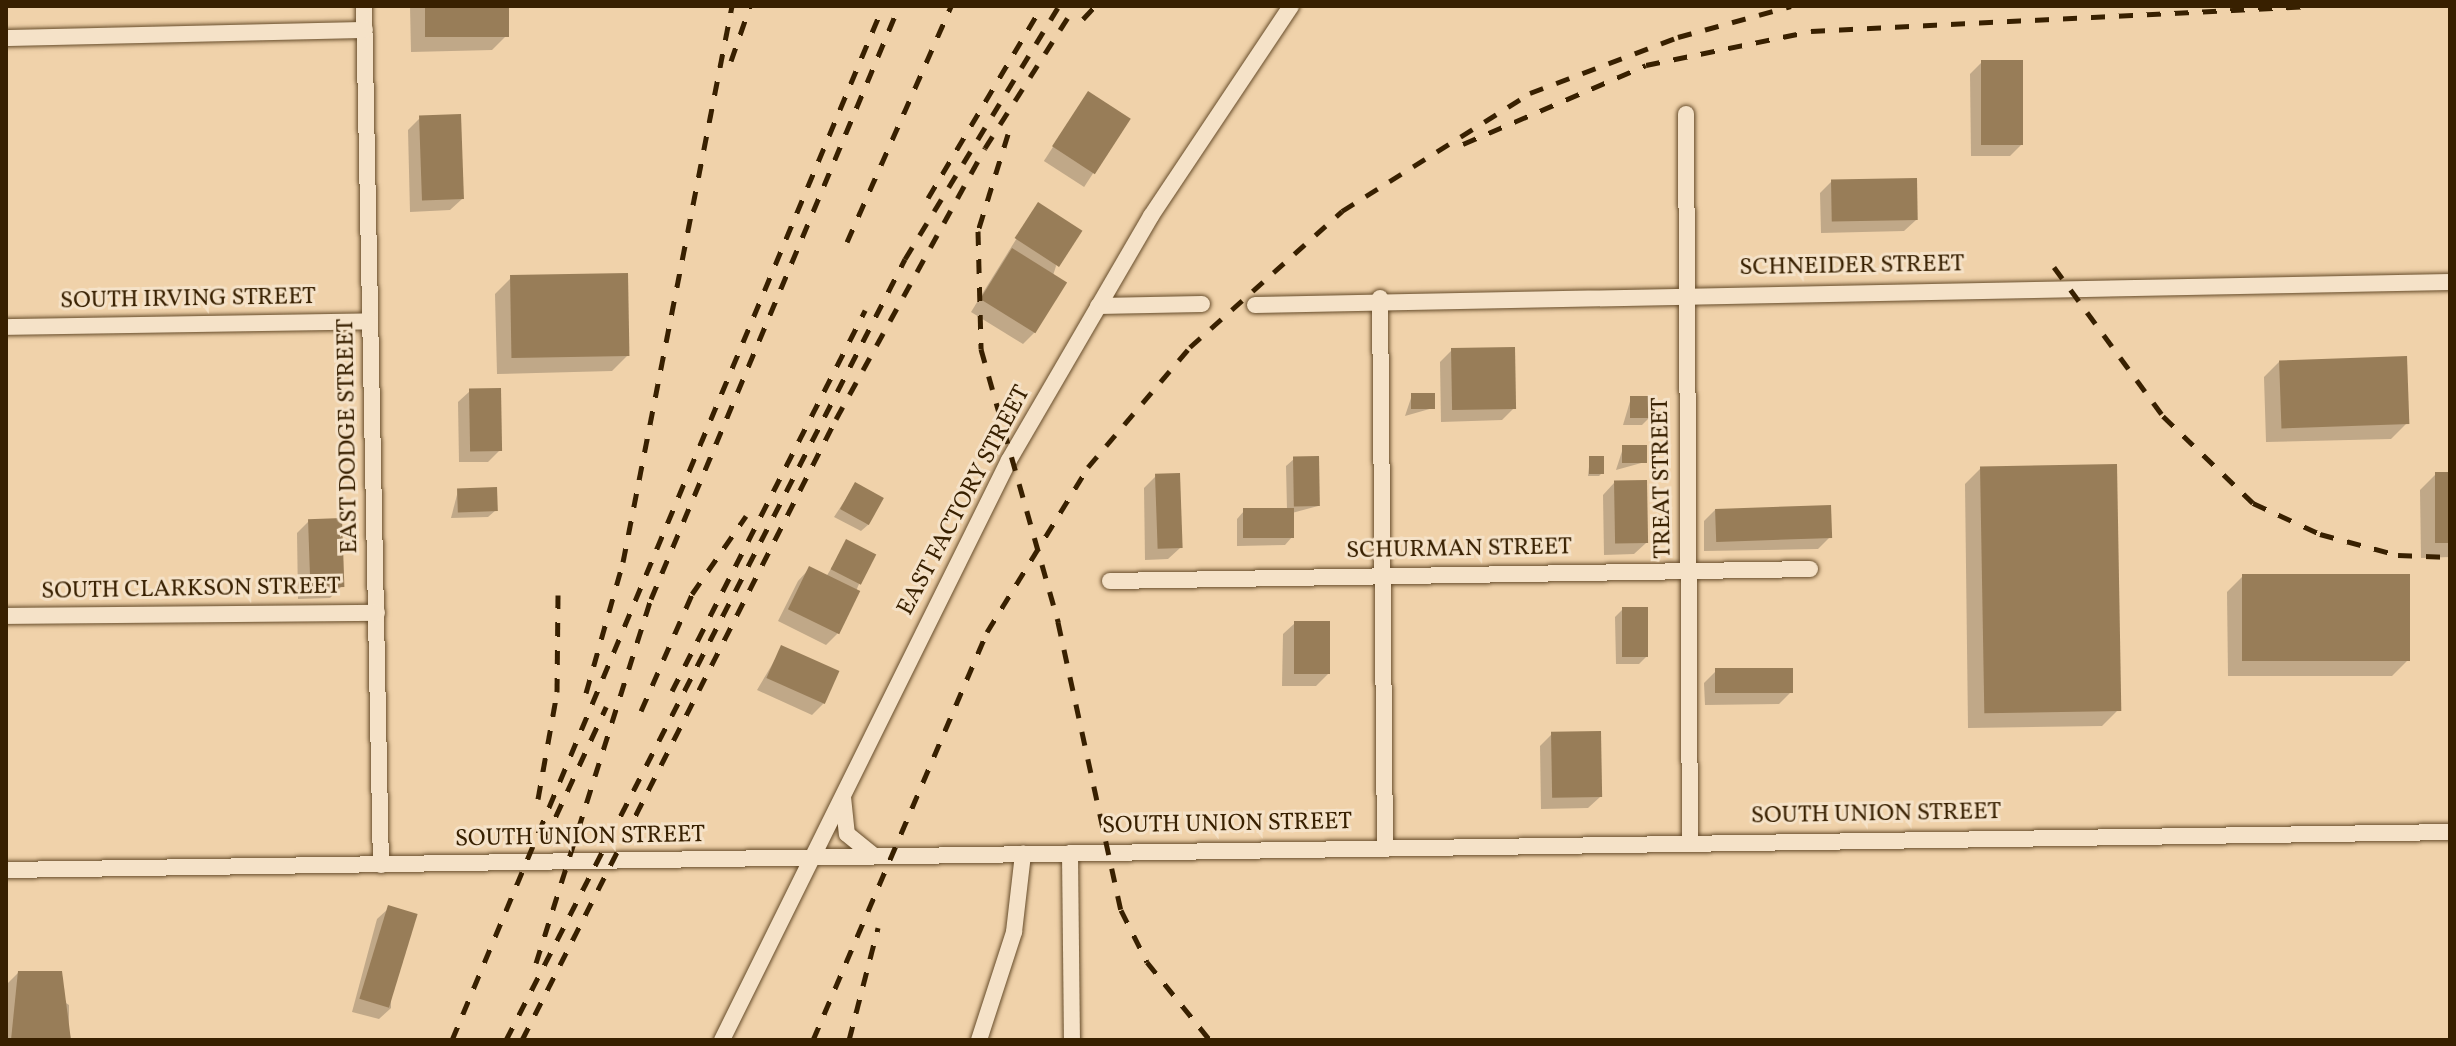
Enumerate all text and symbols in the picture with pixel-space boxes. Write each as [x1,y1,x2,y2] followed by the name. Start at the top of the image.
[1739,251,1965,283] street label: SCHNEIDER STREET
[60,283,316,317] street label: SOUTH IRVING STREET
[333,318,365,554] street label: EAST DODGE STREET
[892,381,1038,621] street label: EAST FACTORY STREET
[1647,396,1679,560] street label: TREAT STREET
[1346,534,1572,566] street label: SCHURMAN STREET
[41,573,341,607] street label: SOUTH CLARKSON STREET
[1751,798,2001,832] street label: SOUTH UNION STREET
[1102,808,1352,842] street label: SOUTH UNION STREET
[455,821,705,855] street label: SOUTH UNION STREET

